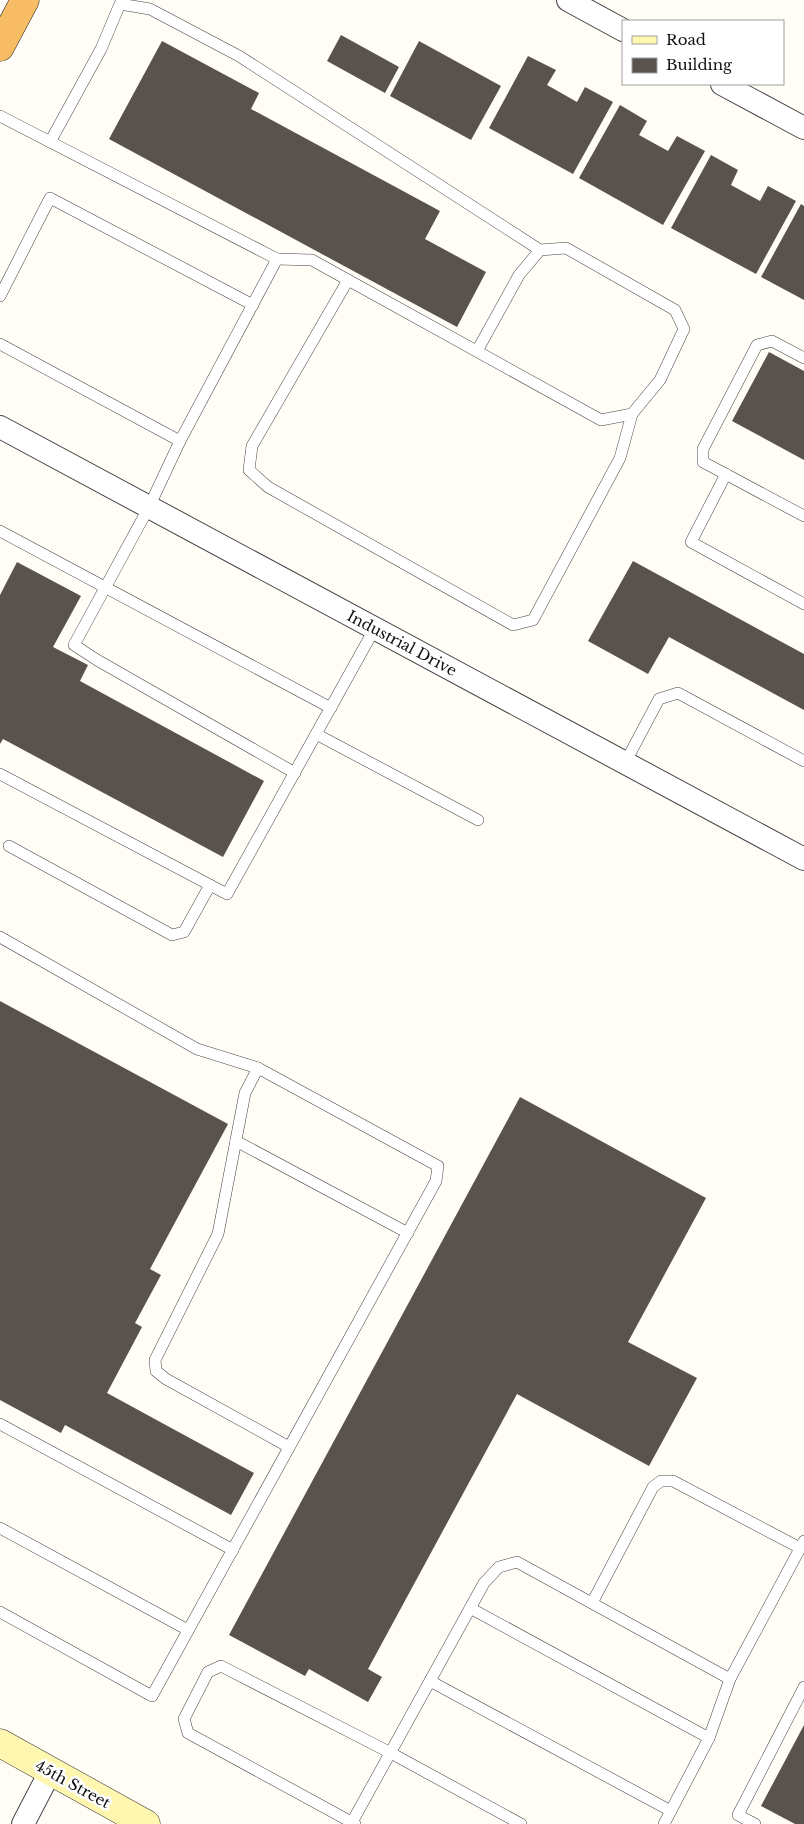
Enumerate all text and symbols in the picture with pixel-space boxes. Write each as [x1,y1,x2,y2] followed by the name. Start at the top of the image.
[622,20,784,85] legend
[666,30,706,49] text: Road
[666,55,733,74] text: Building
[344,606,460,680] street label: Industrial Drive
[32,1756,114,1813] street label: 45th Street

